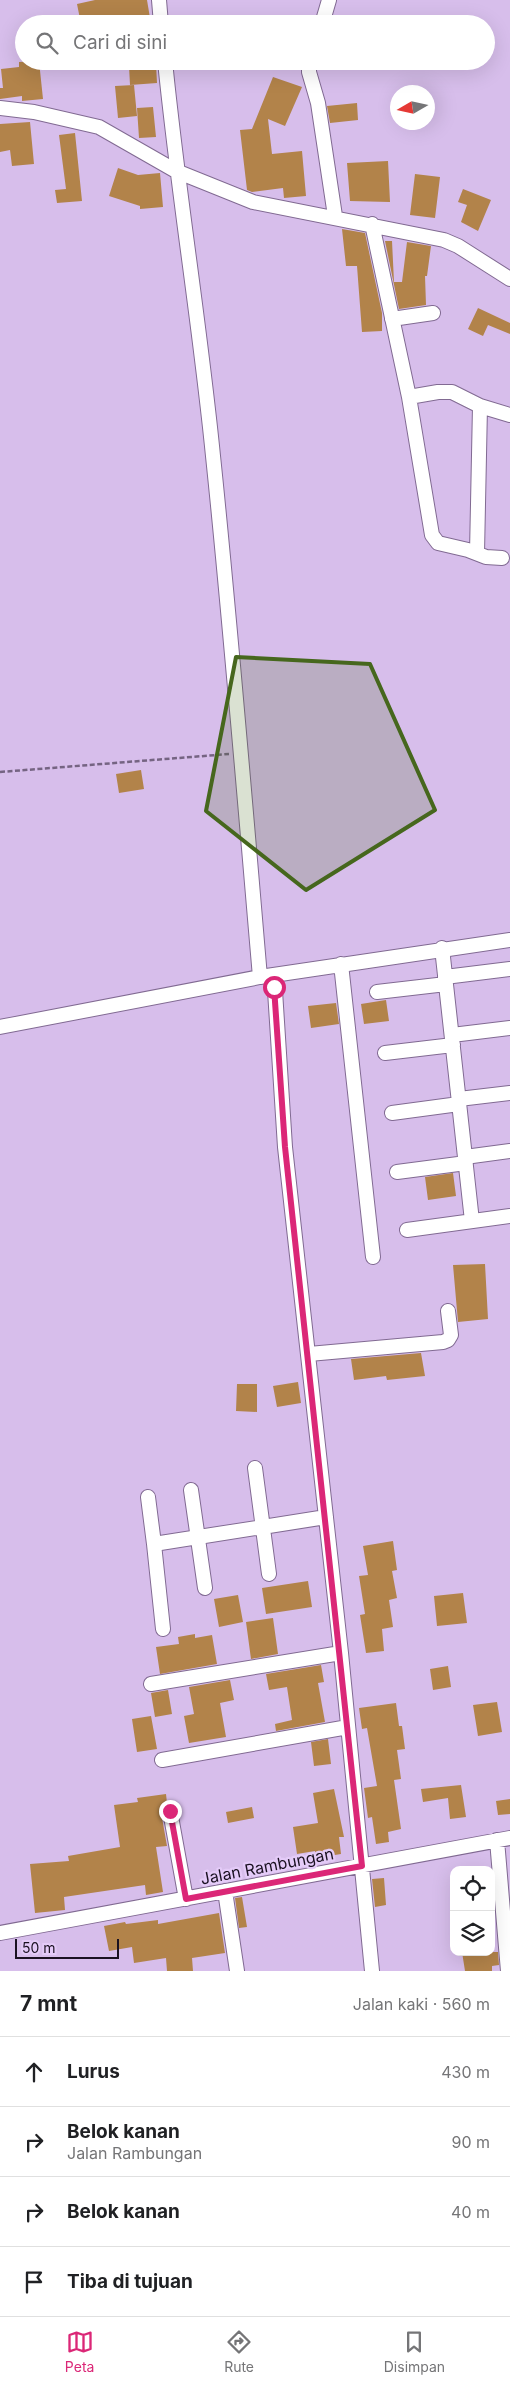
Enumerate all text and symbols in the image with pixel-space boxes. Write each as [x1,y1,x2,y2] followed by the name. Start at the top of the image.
[15,15,495,70] search box
[33,29,61,57] icon: search
[73,31,167,54] text: Cari di sini
[390,85,435,130] north arrow
[263,976,286,999] route start
[159,1800,182,1823] route end
[199,1843,335,1889] street label: Jalan Rambungan
[450,1866,495,1956] map controls
[450,1866,495,1911] button: locate
[450,1911,495,1956] button: layers
[15,1936,119,1959] scale bar
[22,1939,56,1956] text: 50 m
[20,1991,77,2016] text: 7 mnt
[353,1994,490,2014] text: Jalan kaki · 560 m
[20,2058,48,2086] icon: ahead
[67,2060,120,2083] text: Lurus
[441,2062,490,2082] text: 430 m
[67,2120,180,2143] text: Belok kanan
[20,2128,48,2156] icon: right
[451,2132,490,2152] text: 90 m
[67,2143,202,2163] text: Jalan Rambungan
[20,2198,48,2226] icon: right
[67,2200,180,2223] text: Belok kanan
[451,2202,490,2222] text: 40 m
[20,2268,48,2296] icon: arrive
[67,2270,193,2293] text: Tiba di tujuan
[65,2328,94,2375] tab: Peta
[224,2328,254,2375] tab: Rute
[384,2328,445,2375] tab: Disimpan

